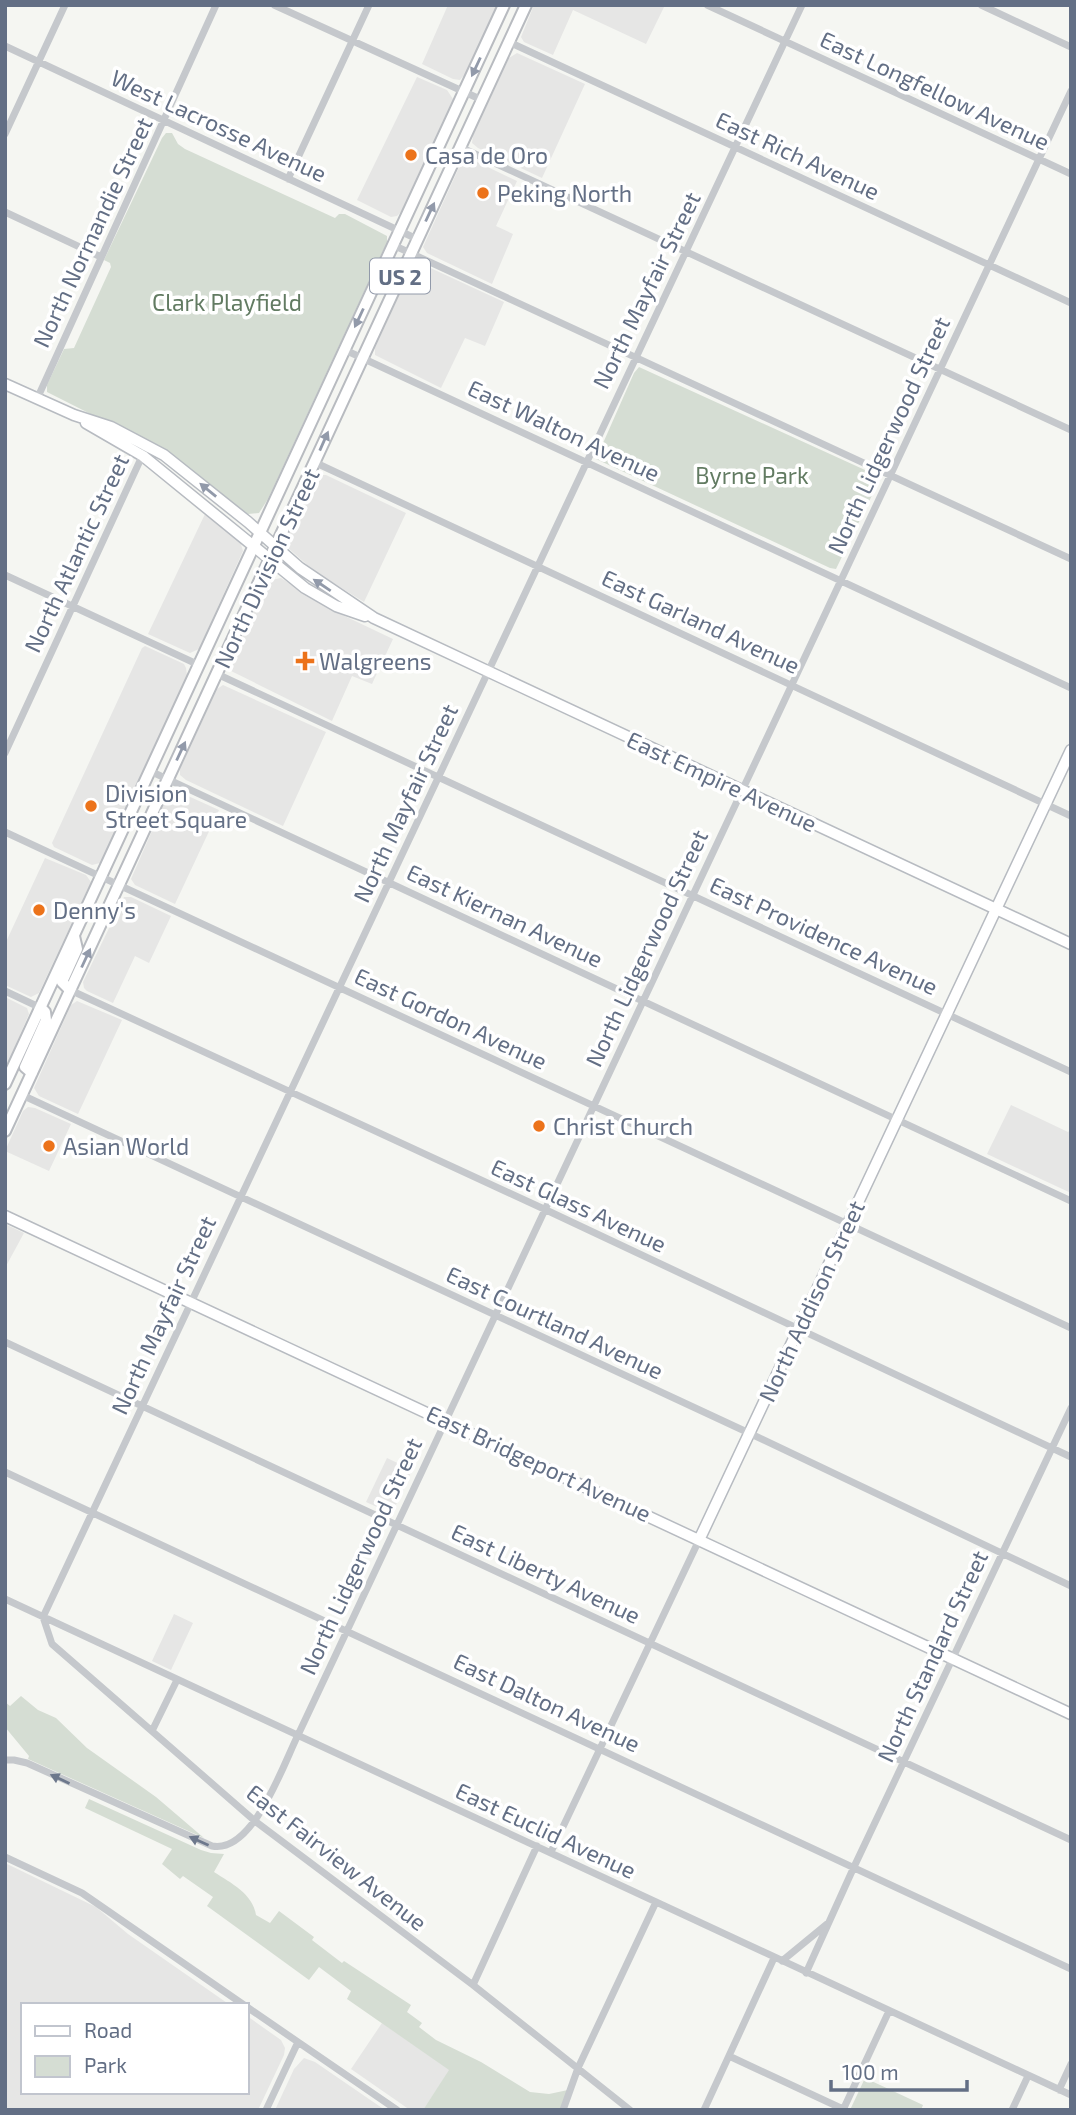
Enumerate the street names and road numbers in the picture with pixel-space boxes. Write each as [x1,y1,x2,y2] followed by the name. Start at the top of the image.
[816,25,1054,155] street label: East Longfellow Avenue
[107,63,331,187] street label: West Lacrosse Avenue
[712,105,884,205] street label: East Rich Avenue
[26,112,158,352] street label: North Normandie Street
[586,187,706,393] street label: North Mayfair Street
[370,258,430,294] road number: US 2
[821,312,955,558] street label: North Lidgerwood Street
[464,373,664,487] street label: East Walton Avenue
[18,449,134,657] street label: North Atlantic Street
[207,463,325,672] street label: North Division Street
[598,563,804,679] street label: East Garland Avenue
[347,699,463,907] street label: North Mayfair Street
[623,725,821,837] street label: East Empire Avenue
[579,825,713,1071] street label: North Lidgerwood Street
[403,857,607,973] street label: East Kiernan Avenue
[706,870,942,1000] street label: East Providence Avenue
[350,961,552,1075] street label: East Gordon Avenue
[487,1152,671,1258] street label: East Glass Avenue
[752,1196,870,1406] street label: North Addison Street
[105,1211,221,1419] street label: North Mayfair Street
[442,1259,668,1385] street label: East Courtland Avenue
[422,1399,656,1527] street label: East Bridgeport Avenue
[293,1433,427,1679] street label: North Lidgerwood Street
[447,1517,645,1629] street label: East Liberty Avenue
[871,1546,993,1766] street label: North Standard Street
[449,1647,645,1757] street label: East Dalton Avenue
[451,1776,641,1884] street label: East Euclid Avenue
[241,1778,433,1936] street label: East Fairview Avenue

